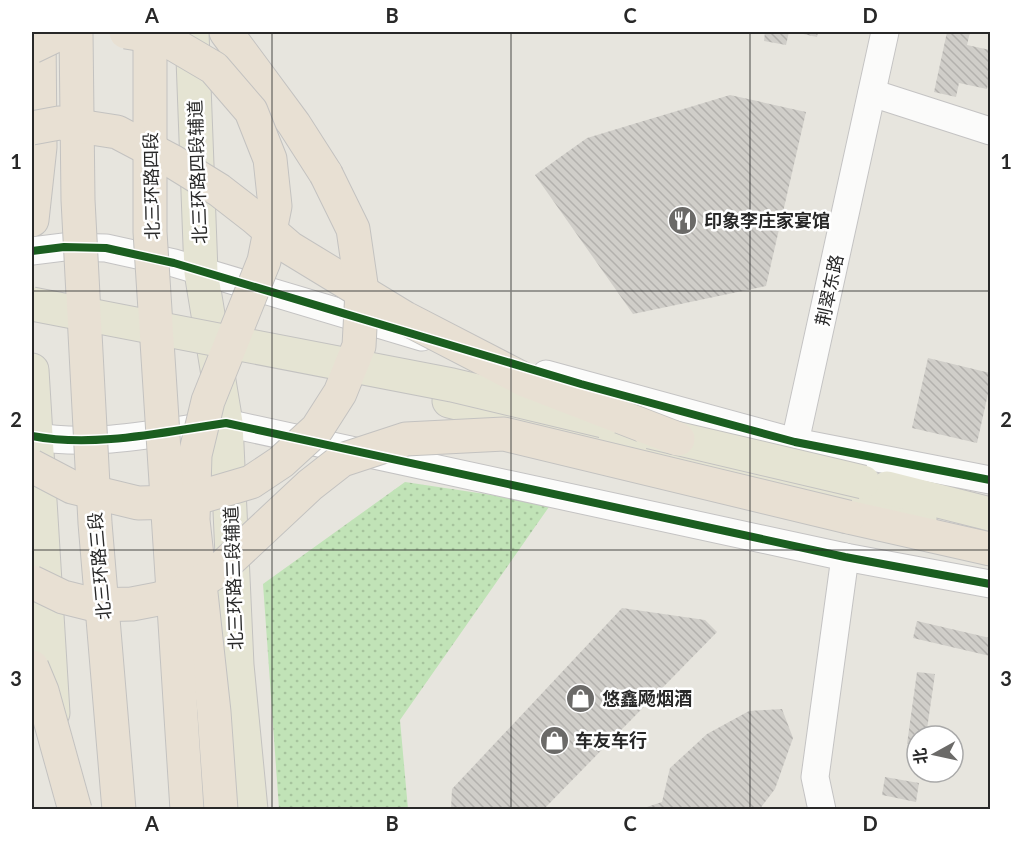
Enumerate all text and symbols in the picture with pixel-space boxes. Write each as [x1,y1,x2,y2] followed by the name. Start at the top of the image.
[144,3,159,27] text: A
[385,3,399,27] text: B
[623,3,637,27] text: C
[862,3,878,27] text: D
[183,100,211,244] street label: 北三环路四段辅道
[139,132,163,240] street label: 北三环路四段
[10,149,22,173] text: 1
[1000,149,1012,173] text: 1
[667,204,699,236] restaurant icon: 印象李庄家宴馆
[704,209,830,231] place label: 印象李庄家宴馆
[811,252,847,328] street label: 荆翠东路
[10,407,22,431] text: 2
[1000,407,1012,431] text: 2
[219,506,247,650] street label: 北三环路三段辅道
[83,511,115,621] street label: 北三环路三段
[10,666,22,690] text: 3
[1000,666,1012,690] text: 3
[565,682,597,714] shop icon: 悠鑫飏烟酒
[602,687,692,709] place label: 悠鑫飏烟酒
[538,724,570,756] shop icon: 车友车行
[905,724,965,784] north arrow
[575,729,647,751] place label: 车友车行
[909,747,930,765] text: 北
[144,811,159,835] text: A
[385,811,399,835] text: B
[623,811,637,835] text: C
[862,811,878,835] text: D

